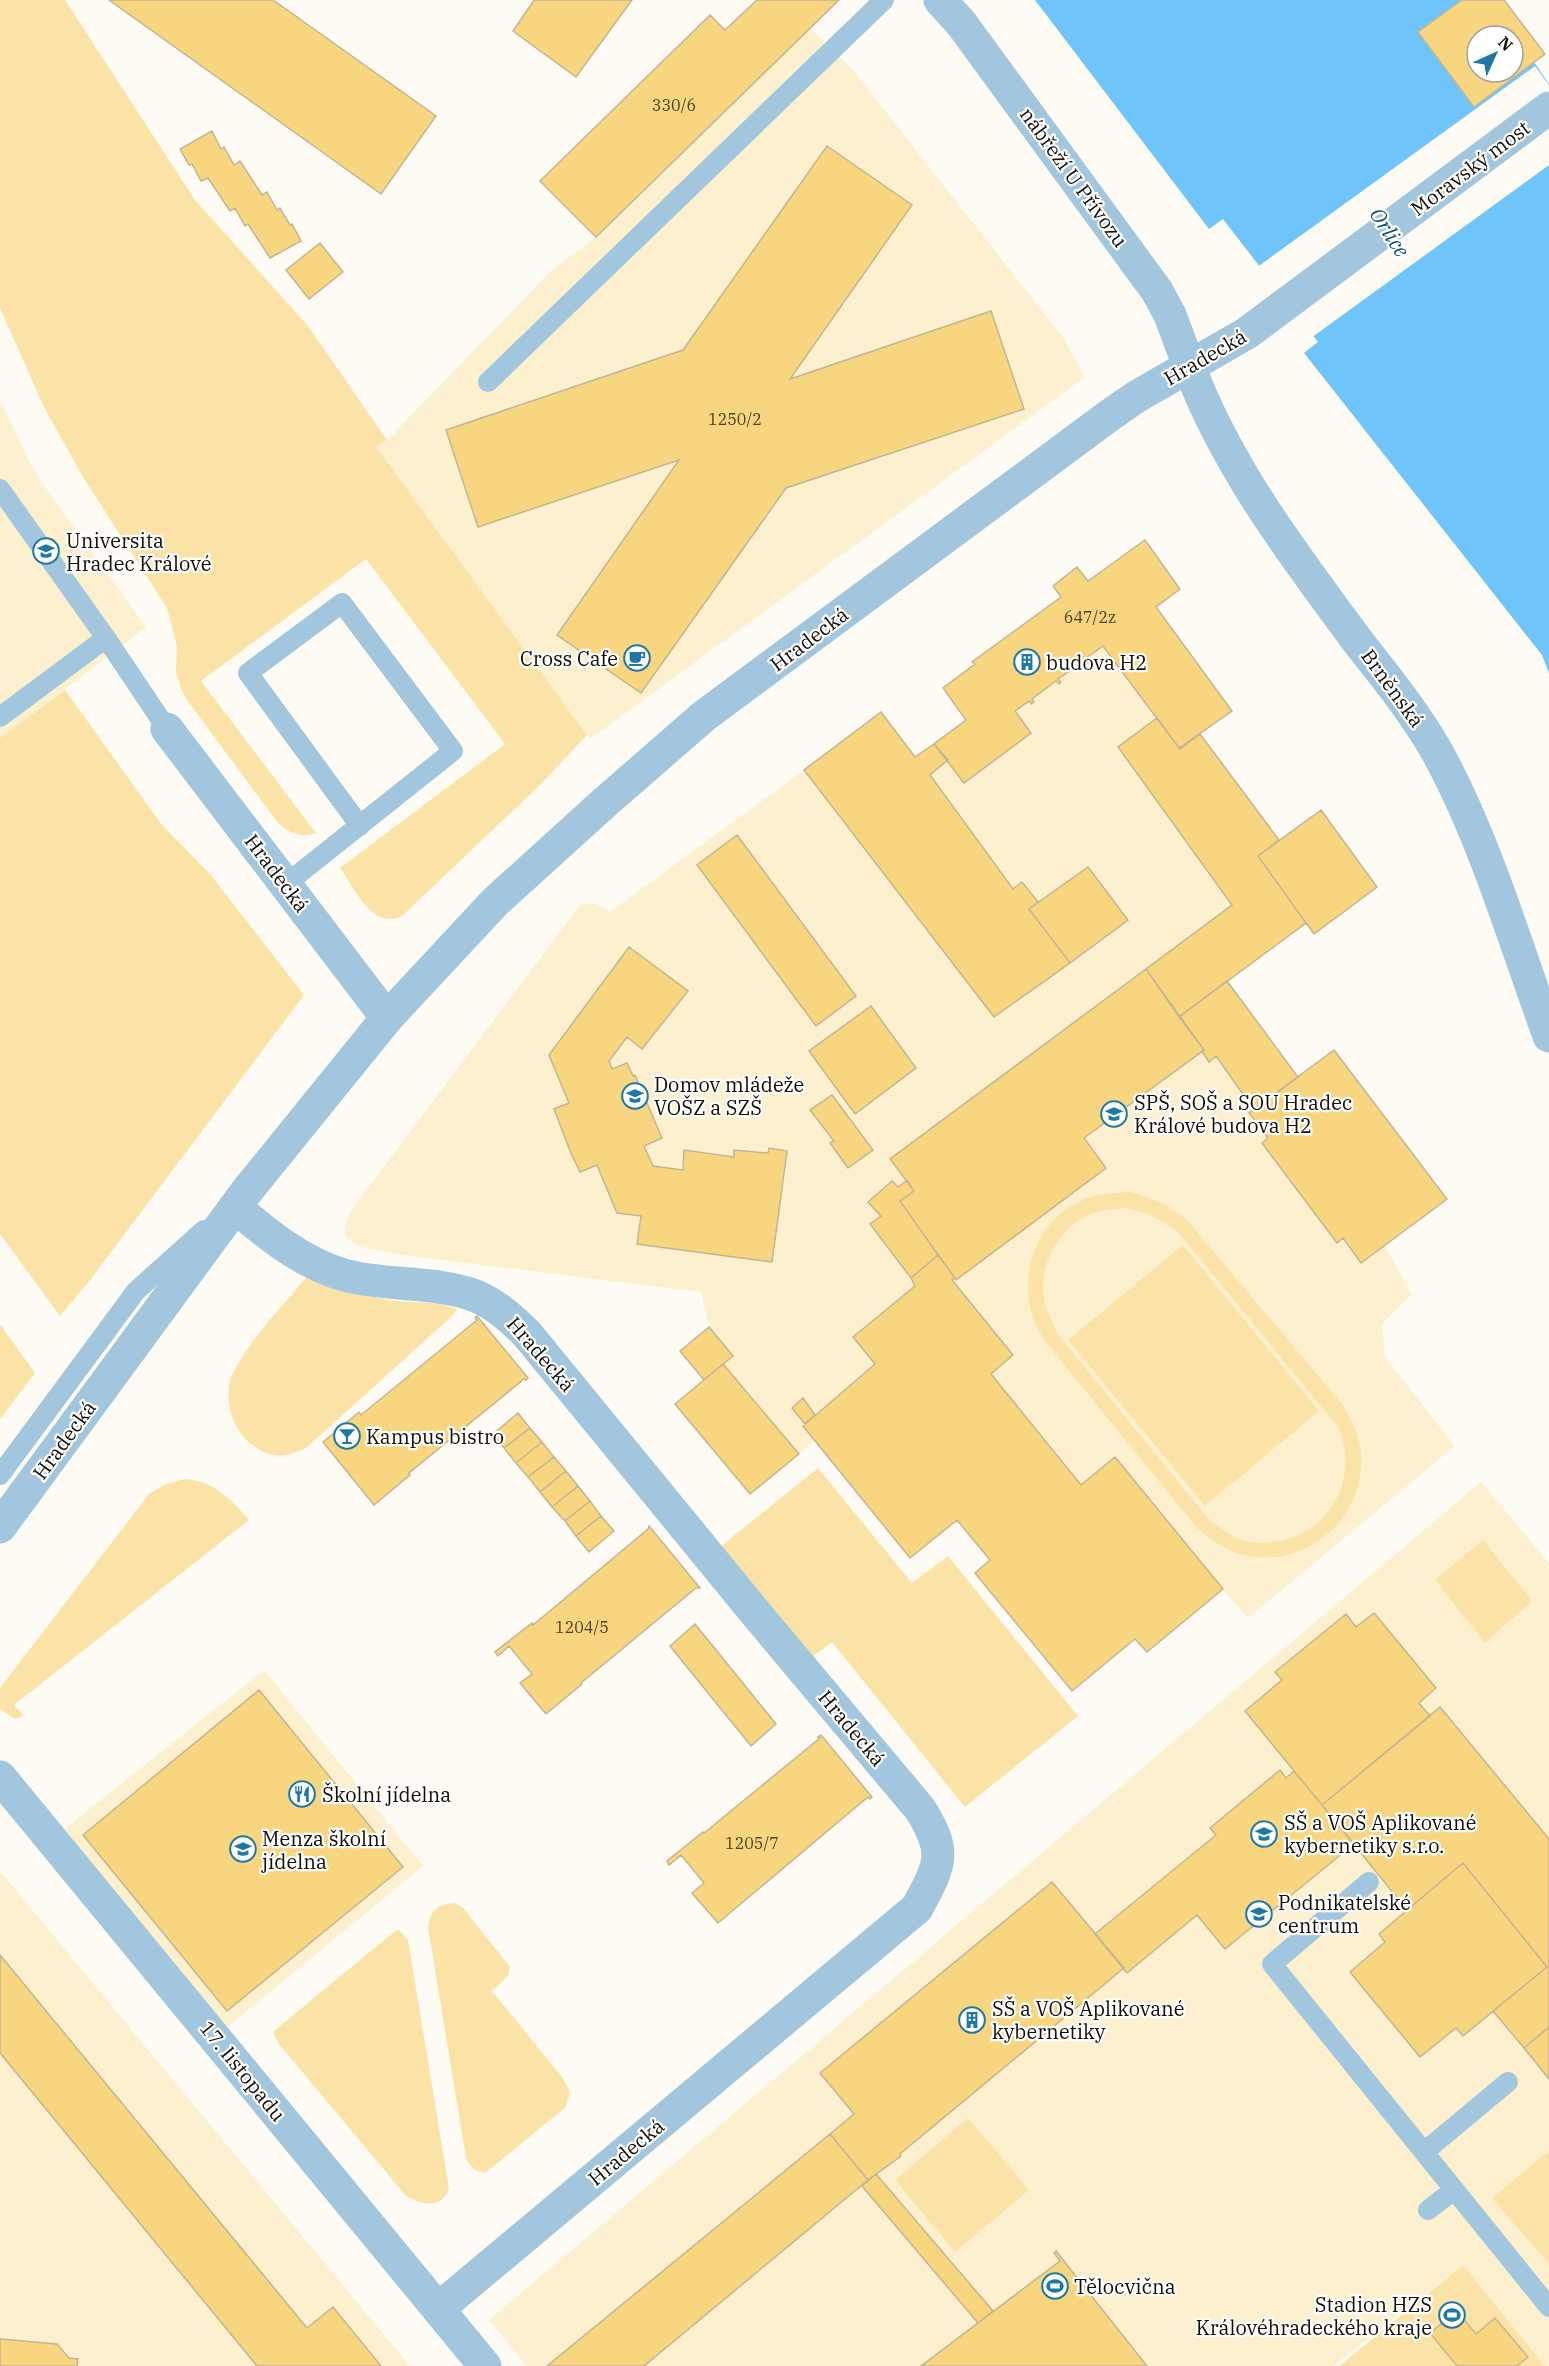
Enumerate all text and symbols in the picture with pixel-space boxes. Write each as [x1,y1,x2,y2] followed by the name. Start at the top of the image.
[1465,24,1525,84] north arrow
[1494,32,1517,55] text: N
[652,95,696,115] house number: 330/6
[1014,102,1134,252] street label: nábřeží U Přívozu
[1405,114,1535,222] street label: Moravský most
[1364,202,1417,263] water label: Orlice
[1159,322,1251,392] street label: Hradecká
[708,409,762,429] house number: 1250/2
[66,527,211,577] place label: Universita Hradec Králové
[31,536,61,566] school or university icon: Universita Hradec Králové
[764,601,854,677] street label: Hradecká
[1064,607,1116,627] house number: 647/2z
[622,643,652,673] cafe icon: Cross Cafe
[1355,643,1431,733] street label: Brněnská
[520,645,618,672] place label: Cross Cafe
[1012,647,1042,677] building icon: budova H2
[1046,649,1147,676] place label: budova H2
[239,828,315,918] street label: Hradecká
[654,1071,804,1121] place label: Domov mládeže VOŠZ a SZŠ
[620,1081,650,1111] school or university icon: Domov mládeže VOŠZ a SZŠ
[1134,1089,1352,1139] place label: SPŠ, SOŠ a SOU Hradec Králové budova H2
[1099,1099,1129,1129] school or university icon: SPŠ, SOŠ a SOU Hradec Králové budova H2
[501,1311,581,1397] street label: Hradecká
[26,1395,102,1485] street label: Hradecká
[332,1421,362,1451] bar icon: Kampus bistro
[366,1423,504,1450] place label: Kampus bistro
[555,1617,609,1637] house number: 1204/5
[812,1684,892,1772] street label: Hradecká
[287,1779,317,1809] restaurant icon: Školní jídelna
[322,1781,451,1808] place label: Školní jídelna
[1284,1809,1477,1859] place label: SŠ a VOŠ Aplikované kybernetiky s.r.o.
[1249,1819,1279,1849] school or university icon: SŠ a VOŠ Aplikované kybernetiky s.r.o.
[261,1825,386,1875] place label: Menza školní jídelna
[725,1833,779,1853] house number: 1205/7
[228,1834,258,1864] school or university icon: Menza školní jídelna
[1278,1889,1411,1939] place label: Podnikatelské centrum
[1244,1899,1274,1929] school or university icon: Podnikatelské centrum
[992,1995,1185,2045] place label: SŠ a VOŠ Aplikované kybernetiky
[957,2005,987,2035] building icon: SŠ a VOŠ Aplikované kybernetiky
[194,2015,292,2127] street label: 17. listopadu
[582,2112,670,2192] street label: Hradecká
[1040,2271,1070,2301] sports icon: Tělocvična
[1074,2273,1176,2300] place label: Tělocvična
[1196,2291,1432,2341] place label: Stadion HZS Královéhradeckého kraje
[1437,2300,1467,2330] sports icon: Stadion HZS Královéhradeckého kraje

